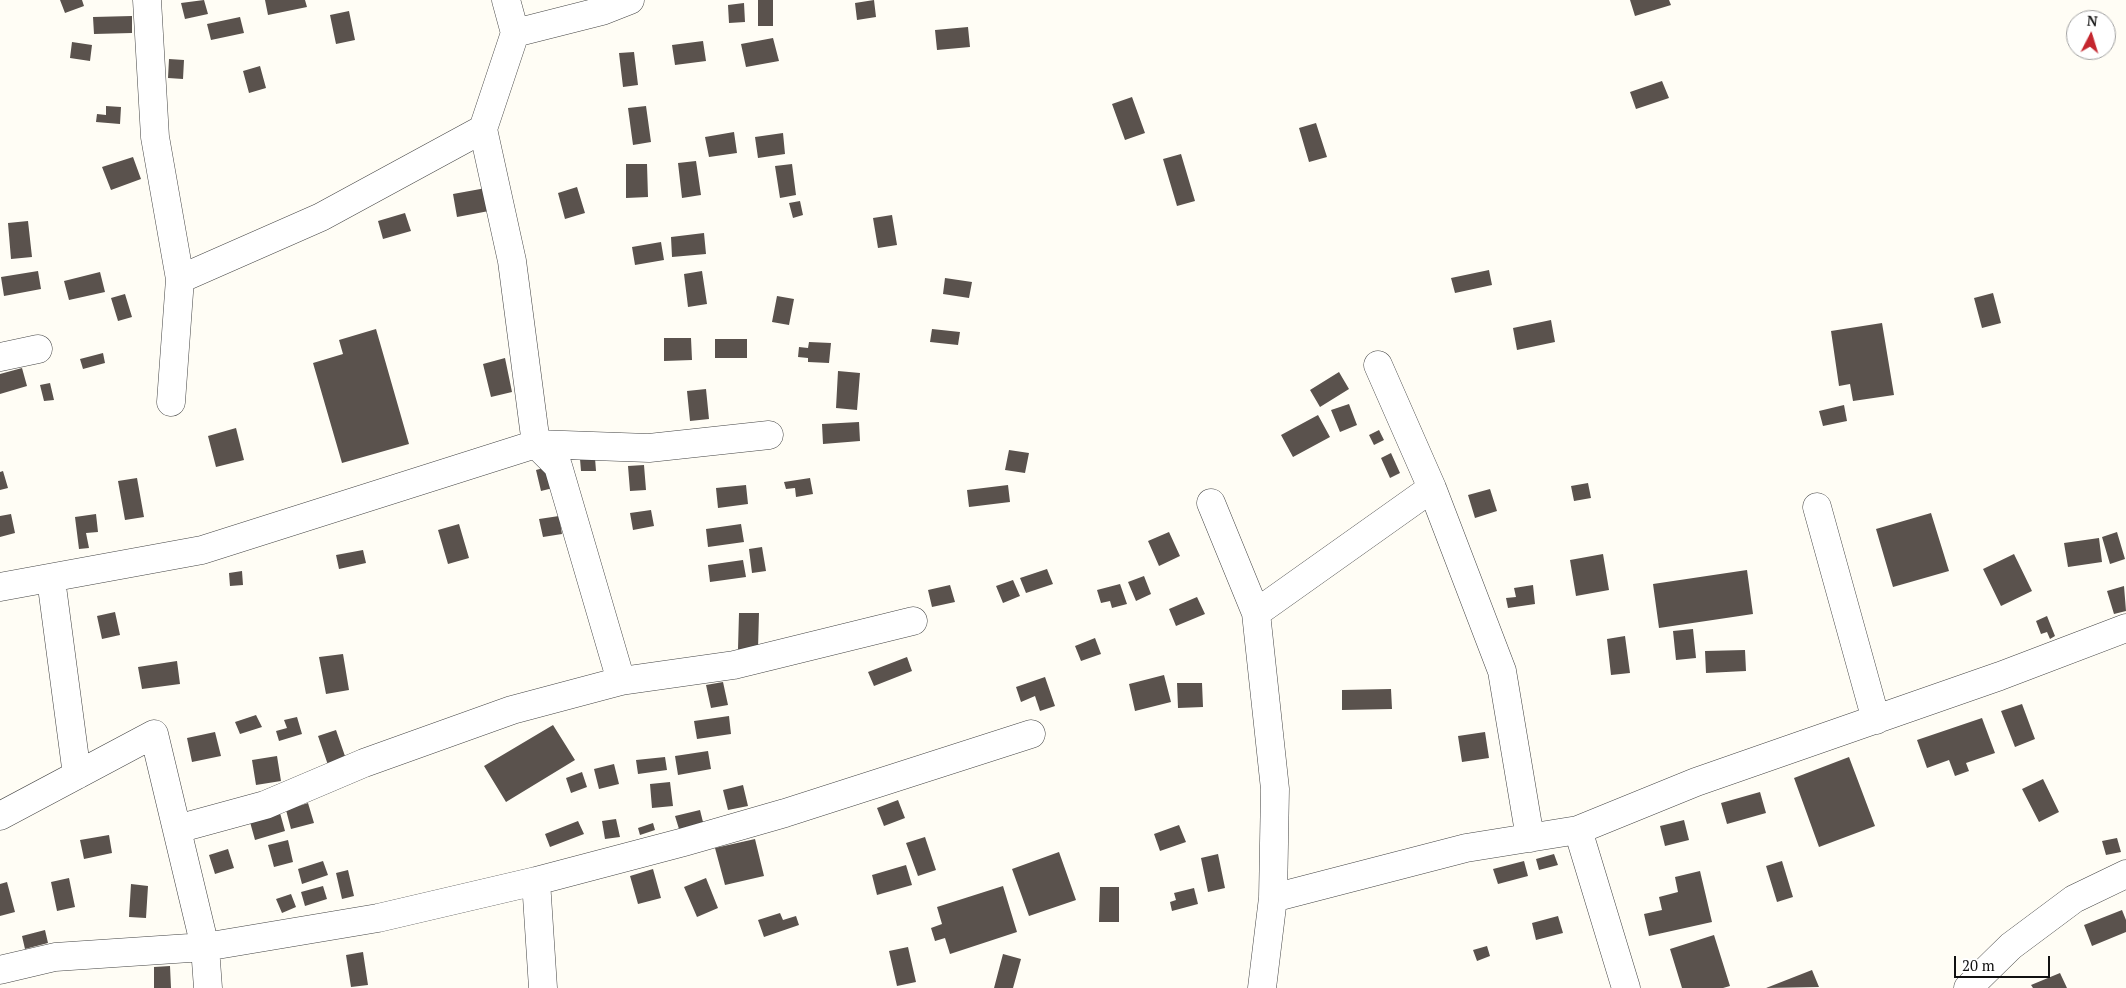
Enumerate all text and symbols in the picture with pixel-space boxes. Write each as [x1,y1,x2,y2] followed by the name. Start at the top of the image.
[2066,10,2116,60] north arrow
[2086,11,2098,30] text: N
[1956,946,2052,978] scale bar
[1962,955,1995,975] text: 20 m

